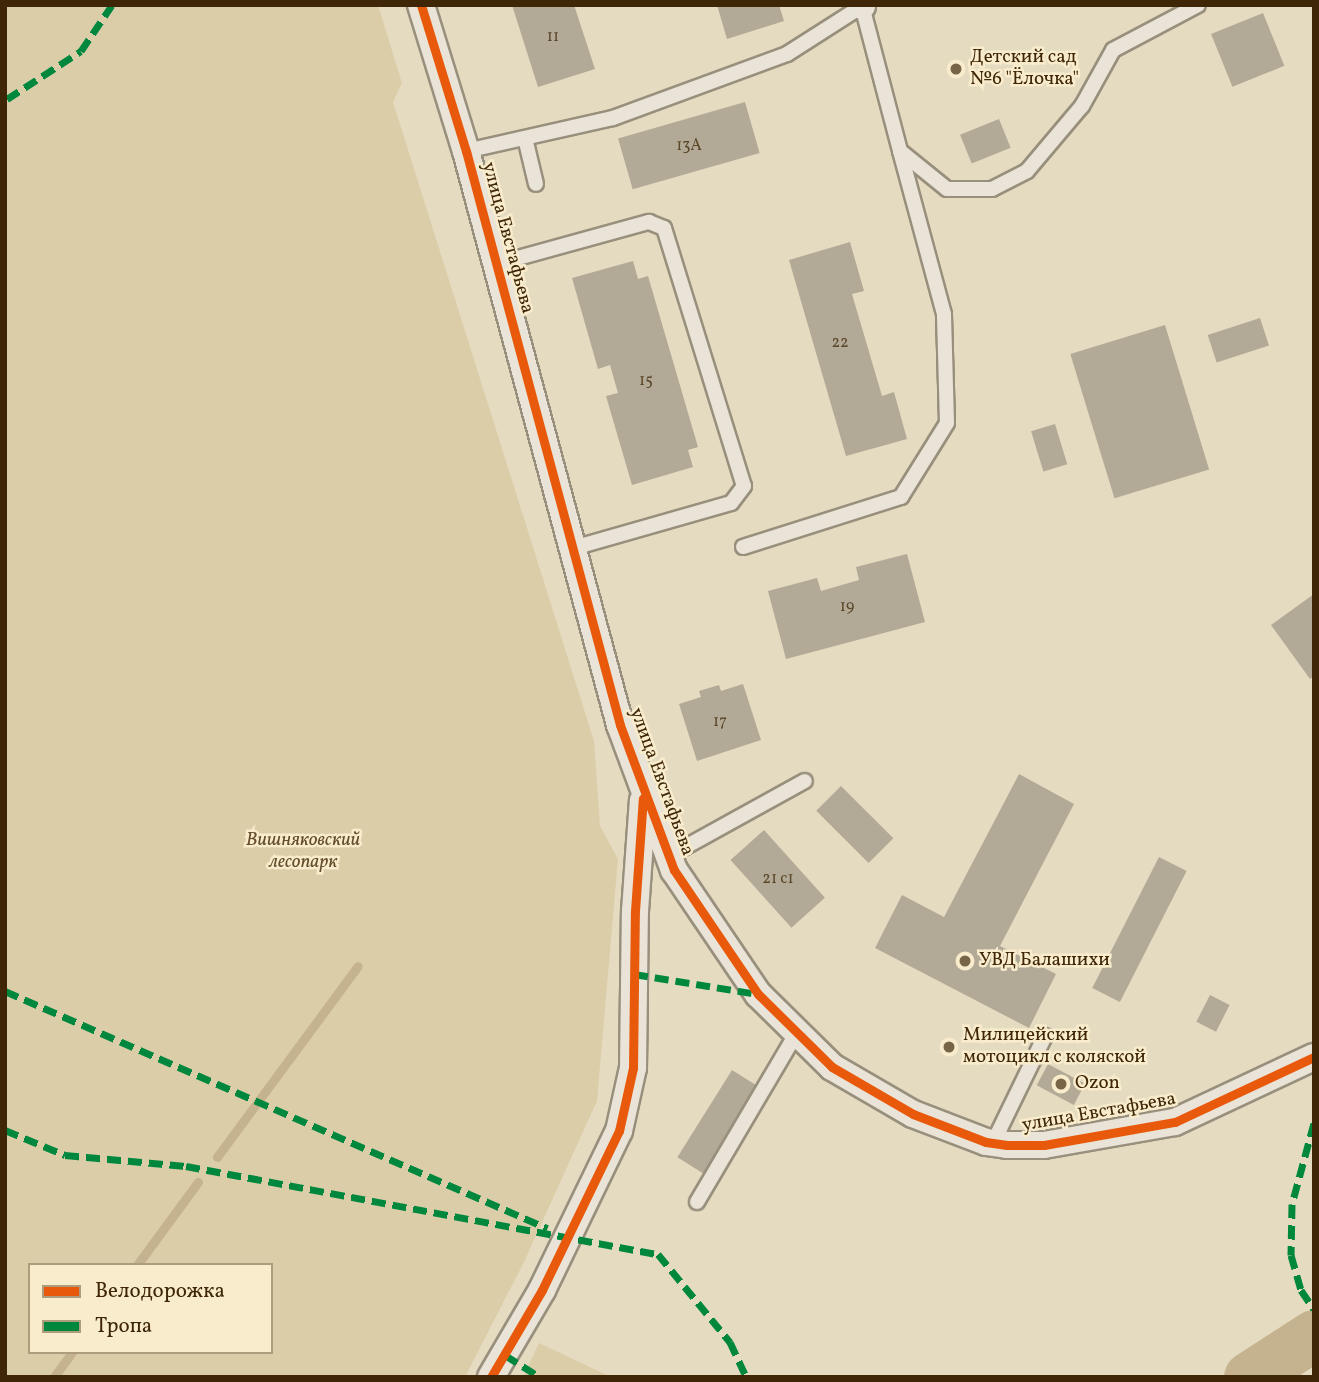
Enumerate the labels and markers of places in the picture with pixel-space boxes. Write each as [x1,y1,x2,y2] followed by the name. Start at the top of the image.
[970,47,1079,91] place label: Детский сад №6 "Ёлочка"
[948,61,964,77] marker: Детский сад №6 "Ёлочка"
[979,950,1110,972] place label: УВД Балашихи
[957,953,973,969] marker: УВД Балашихи
[963,1025,1146,1069] place label: Милицейский мотоцикл с коляской
[941,1039,957,1055] marker: Милицейский мотоцикл с коляской
[1075,1073,1120,1095] place label: Ozon
[1053,1076,1069,1092] marker: Ozon

